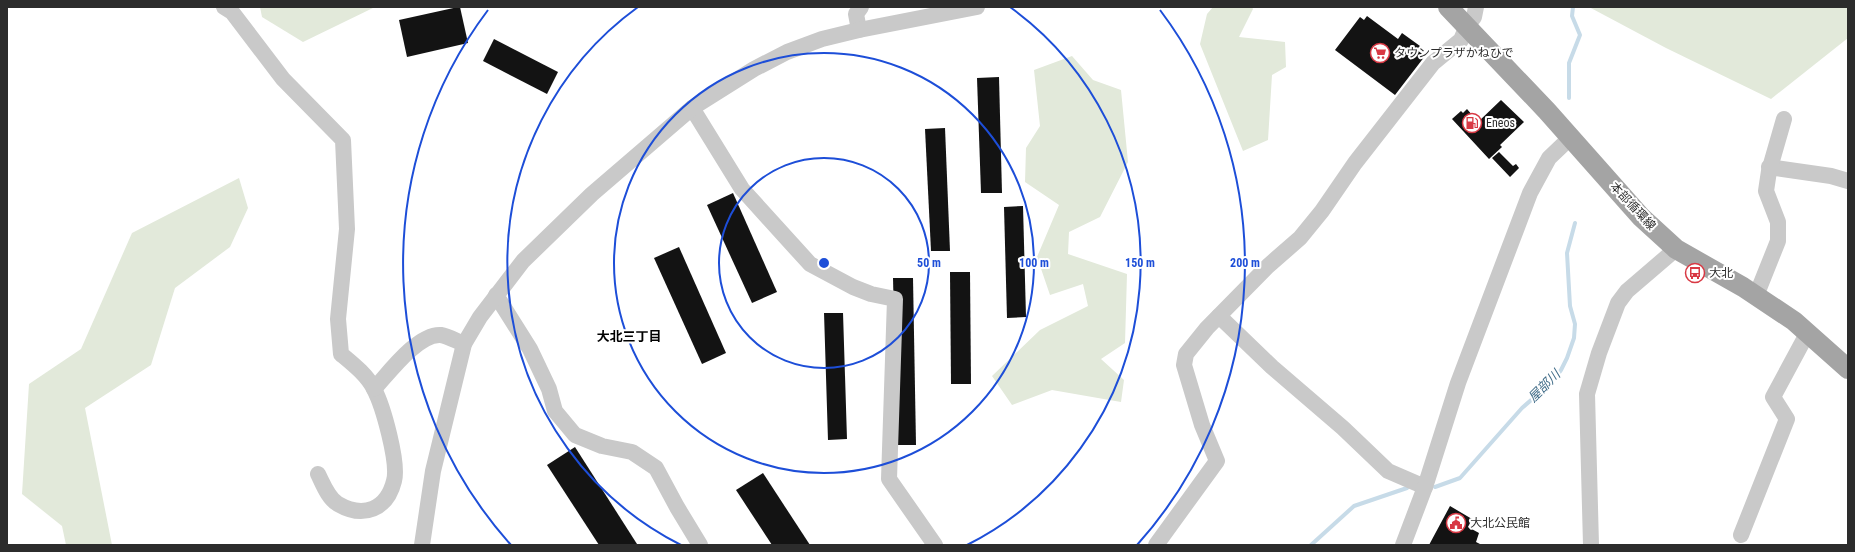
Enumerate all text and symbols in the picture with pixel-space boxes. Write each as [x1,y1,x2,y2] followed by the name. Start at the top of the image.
[1369,42,1391,64] supermarket icon: タウンプラザかねひで
[1394,46,1514,60] place label: タウンプラザかねひで
[1461,112,1483,134] fuel station icon: Eneos
[1486,116,1515,130] place label: Eneos
[1607,179,1659,233] street label: 本部循環線
[817,256,831,270] centre of rings
[917,256,941,270] text: 50 m
[1019,256,1049,270] text: 100 m
[1125,256,1155,270] text: 150 m
[1230,256,1260,270] text: 200 m
[1684,262,1706,284] bus stop icon: 大北
[1709,266,1733,280] place label: 大北
[596,329,662,344] district label: 大北三丁目
[1525,365,1565,405] water label: 屋部川
[1445,512,1467,534] public building icon: 大北公民館
[1470,516,1530,530] place label: 大北公民館

